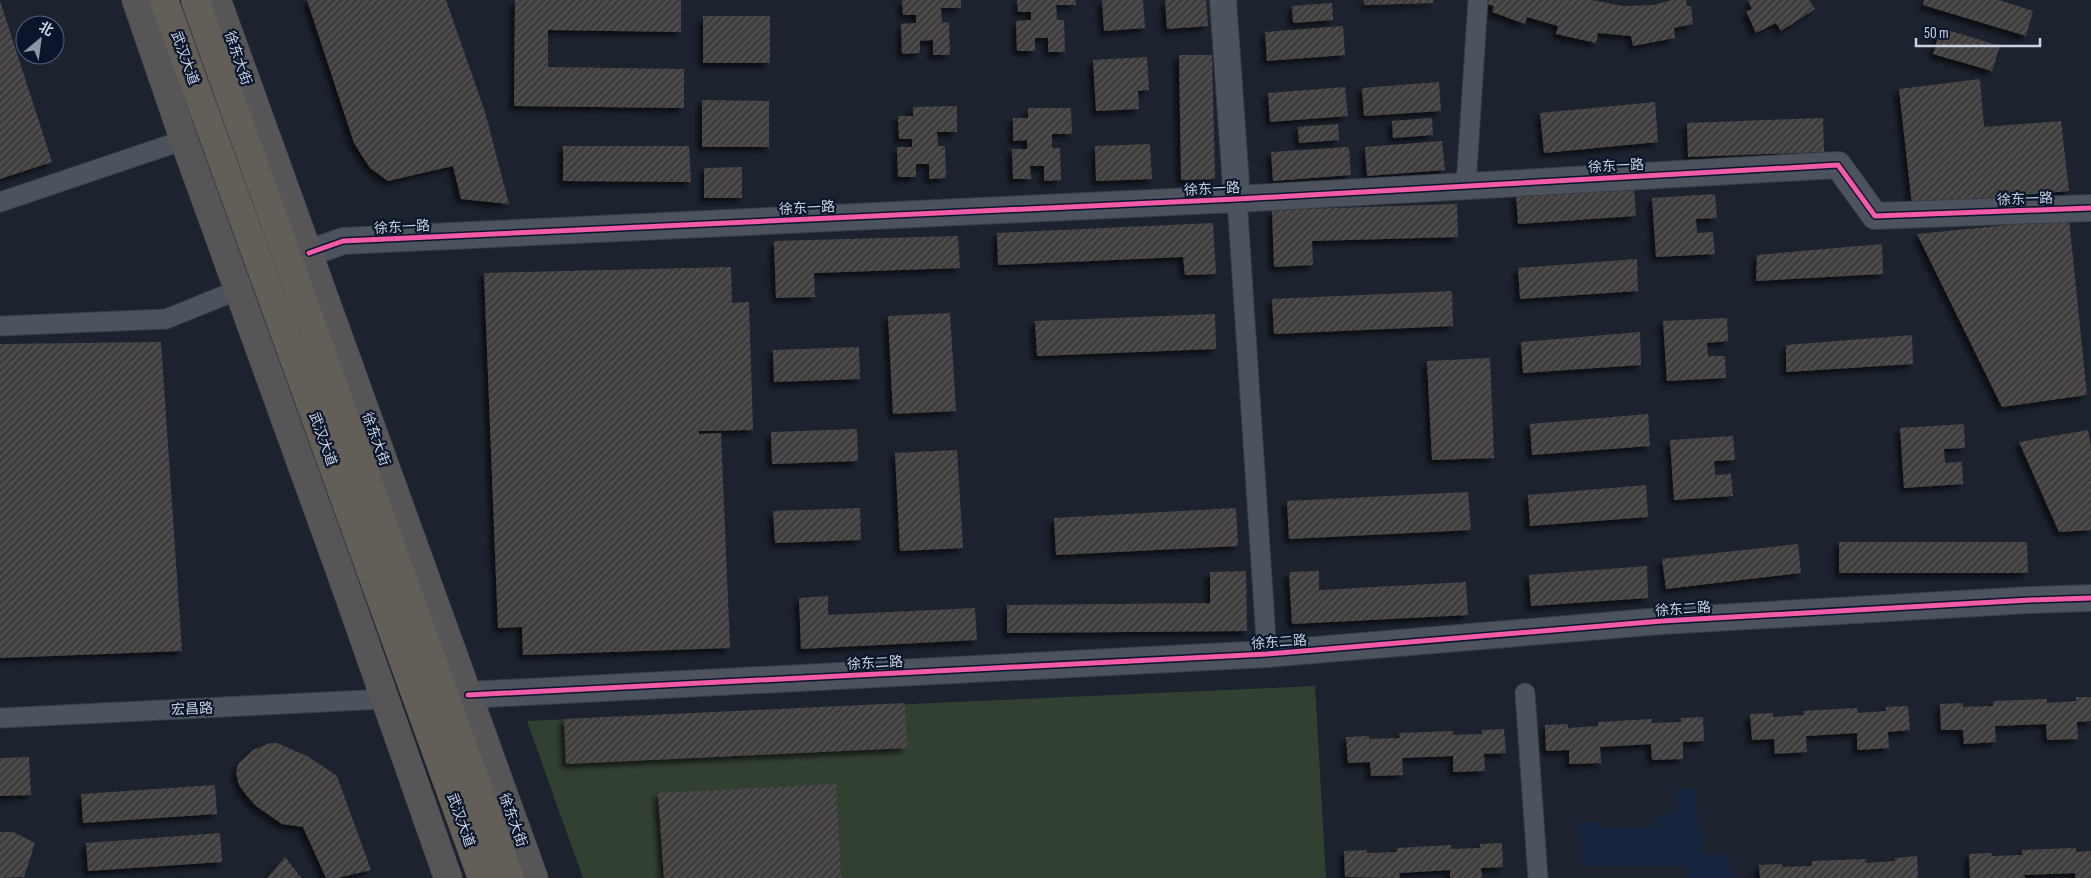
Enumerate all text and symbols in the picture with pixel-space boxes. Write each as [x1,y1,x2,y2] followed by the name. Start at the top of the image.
[15,15,65,65] north arrow
[1916,15,2040,47] scale bar
[36,18,56,40] text: 北
[1924,24,1949,43] text: 50 m
[167,29,203,87] street label: 武汉大道
[221,29,255,87] street label: 徐东大街
[1588,156,1644,176] street label: 徐东一路
[1184,179,1240,199] street label: 徐东一路
[1997,190,2053,208] street label: 徐东一路
[779,198,835,218] street label: 徐东一路
[374,217,430,237] street label: 徐东一路
[305,410,341,468] street label: 武汉大道
[358,410,394,468] street label: 徐东大街
[1654,599,1712,619] street label: 徐东二路
[1250,632,1308,652] street label: 徐东二路
[847,653,903,673] street label: 徐东二路
[171,699,213,719] street label: 宏昌路
[443,791,479,849] street label: 武汉大道
[495,791,531,849] street label: 徐东大街

